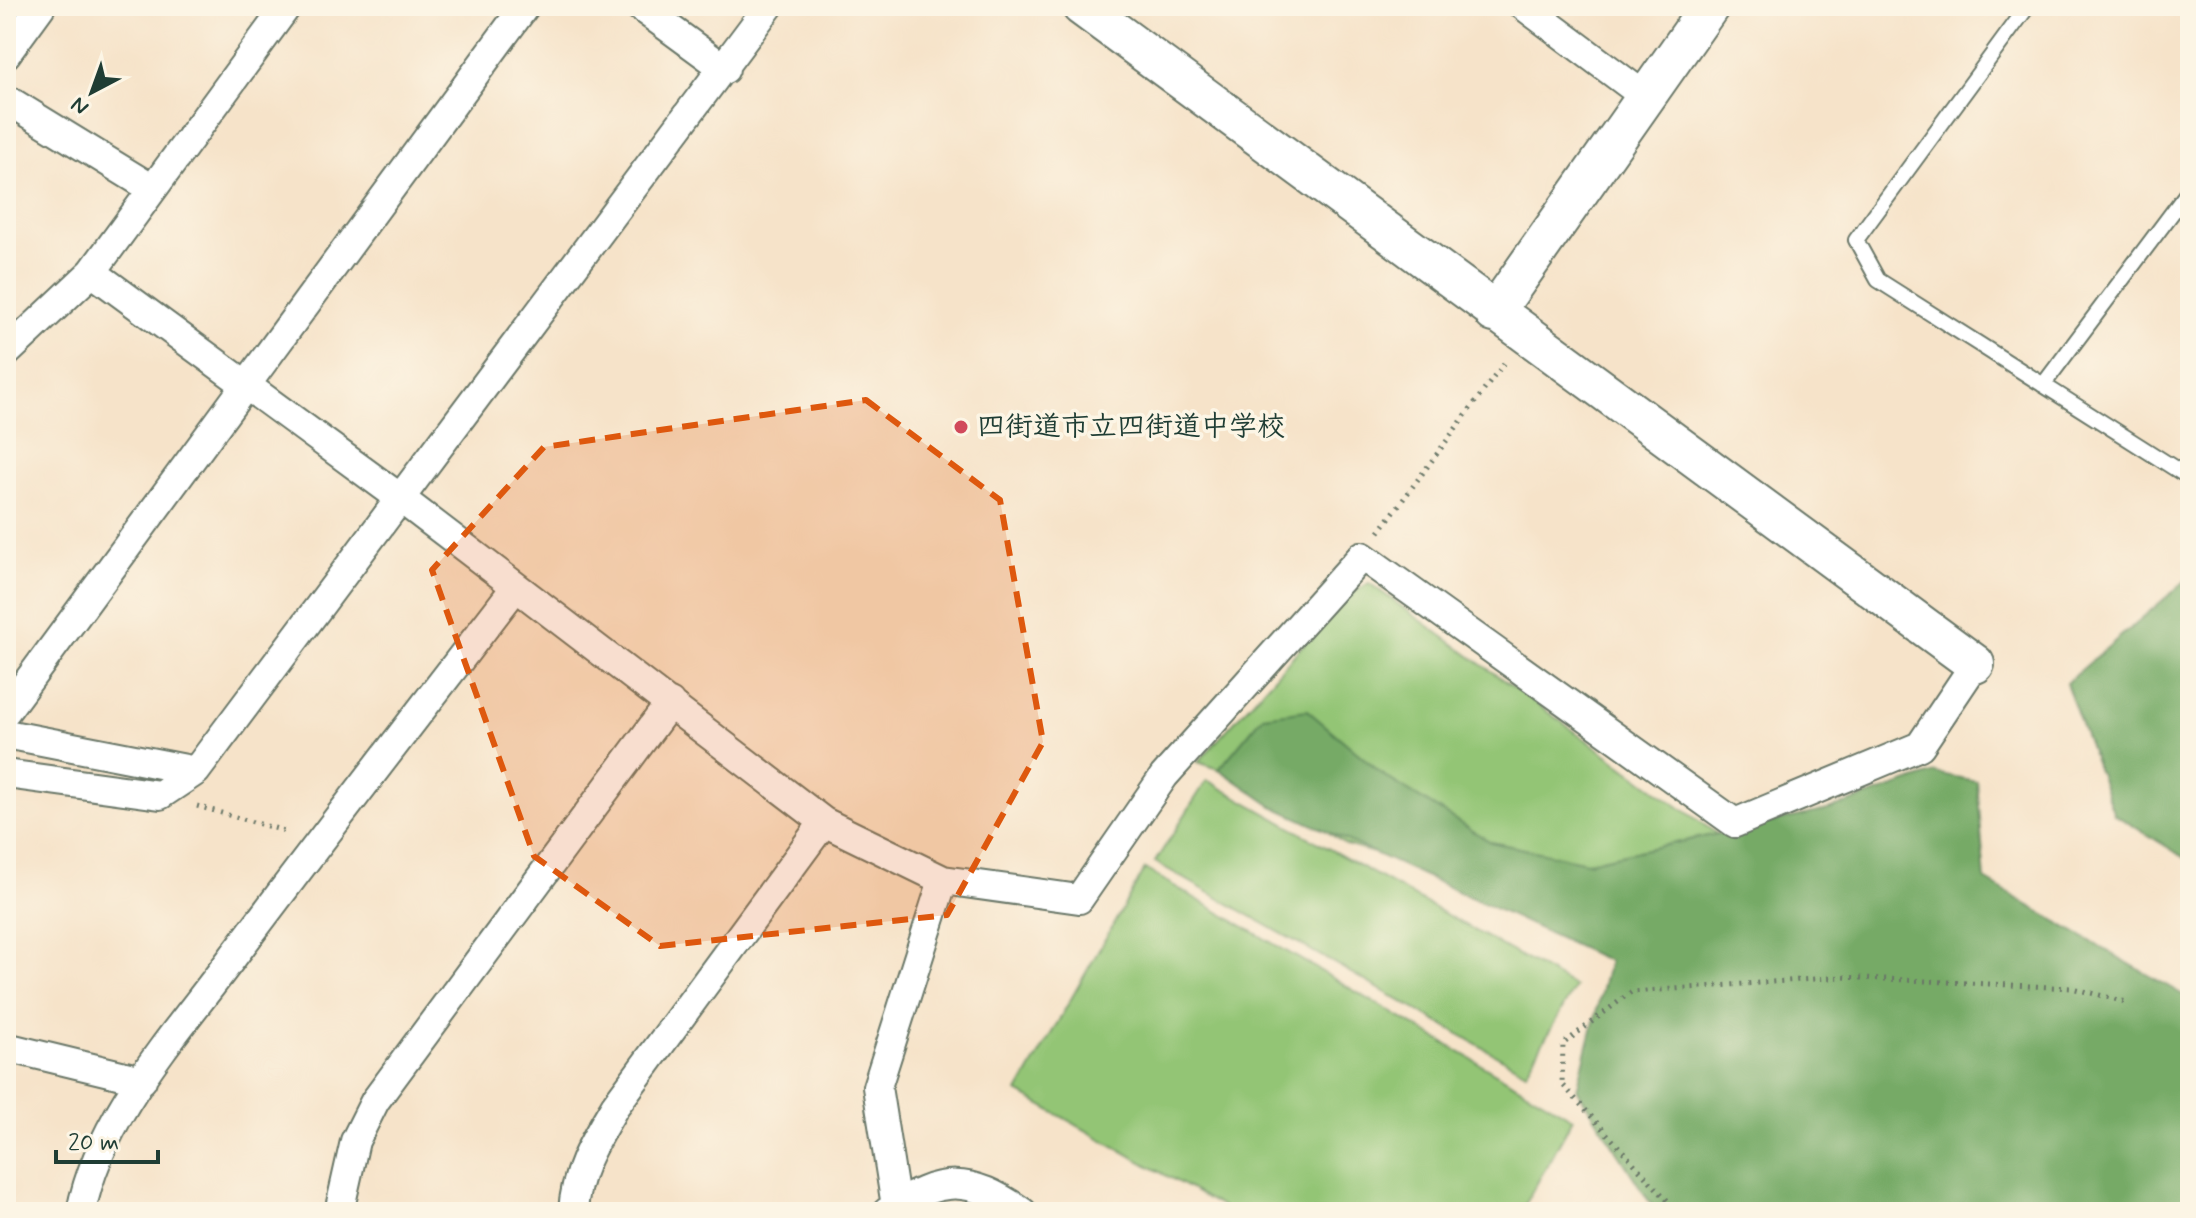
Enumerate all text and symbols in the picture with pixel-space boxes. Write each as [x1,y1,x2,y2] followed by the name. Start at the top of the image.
[52,52,132,132] north arrow
[65,90,95,121] text: N
[977,409,1285,446] place label: 四街道市立四街道中学校
[952,418,970,436] marker: 四街道市立四街道中学校
[56,1114,158,1164] scale bar
[68,1128,119,1159] text: 20 m

